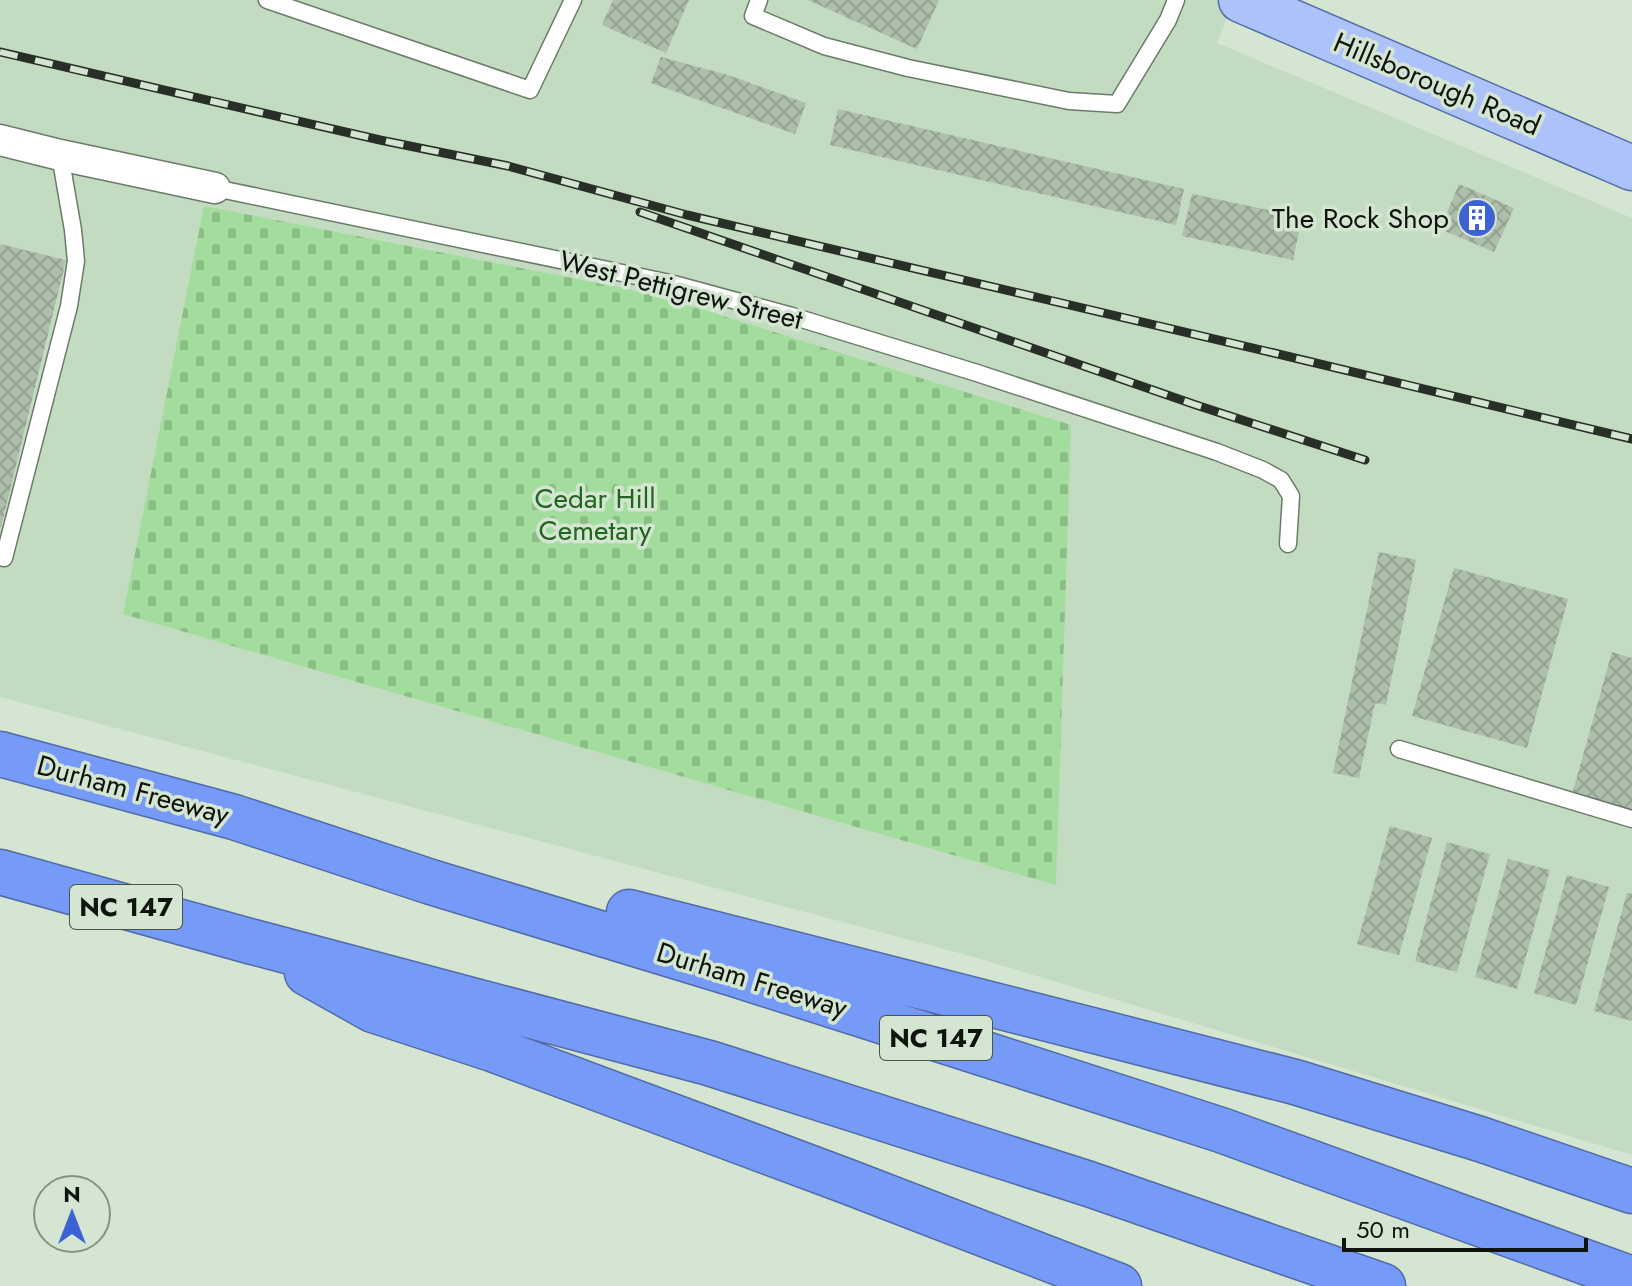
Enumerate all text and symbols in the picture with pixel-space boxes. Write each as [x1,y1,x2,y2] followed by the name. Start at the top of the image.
[1327,22,1547,146] street label: Hillsborough Road
[1456,197,1498,239] building icon: The Rock Shop
[1272,198,1449,239] place label: The Rock Shop
[555,240,807,340] street label: West Pettigrew Street
[534,478,656,551] park label: Cedar Hill Cemetary
[32,745,234,836] street label: Durham Freeway
[70,885,182,929] road number: NC 147
[652,932,853,1029] street label: Durham Freeway
[880,1016,992,1060] road number: NC 147
[32,1174,112,1254] north arrow
[63,1178,81,1210] text: N
[1344,1202,1586,1252] scale bar
[1356,1212,1410,1247] text: 50 m

